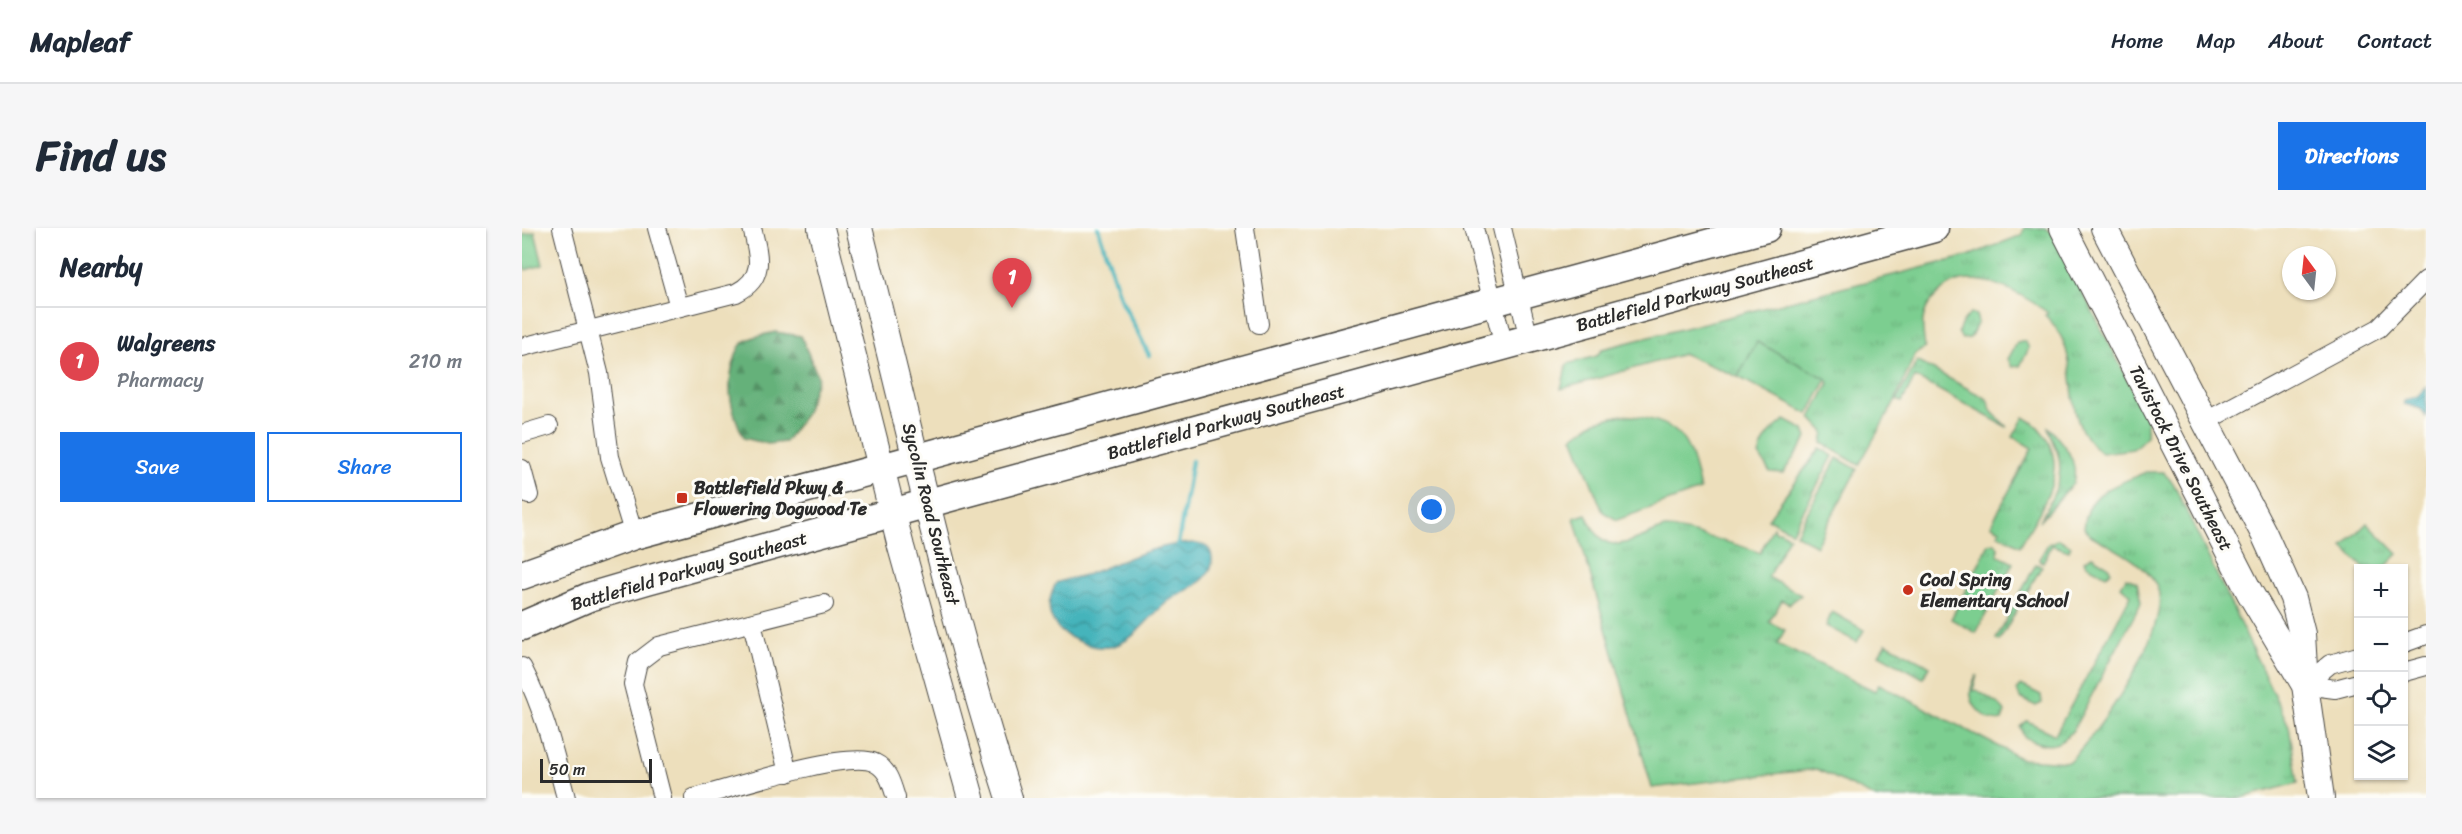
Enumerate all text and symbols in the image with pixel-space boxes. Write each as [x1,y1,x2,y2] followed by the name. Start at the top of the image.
[30,17,130,66] text: Mapleaf
[2111,22,2163,60] text: Home
[2196,22,2235,60] text: Map
[2268,22,2325,60] text: About
[2358,22,2432,60] text: Contact
[36,119,166,193] text: Find us
[2278,122,2426,190] button: Directions
[60,244,142,290] text: Nearby
[2282,246,2336,300] north arrow
[1573,247,1818,341] street label: Battlefield Parkway Southeast
[992,259,1032,308] pin: 1
[117,324,215,363] text: Walgreens
[75,344,84,379] text: 1
[409,344,462,379] text: 210 m
[2120,359,2242,557] street label: Tavistock Drive Southeast
[117,363,204,398] text: Pharmacy
[1104,375,1349,469] street label: Battlefield Parkway Southeast
[893,419,969,609] street label: Sycolin Road Southeast
[60,432,255,502] button: Save
[267,432,462,502] button: Share
[693,472,868,525] place label: Battlefield Pkwy & Flowering Dogwood Te
[675,491,689,505] marker: Battlefield Pkwy & Flowering Dogwood Te
[1417,495,1446,524] your location
[567,522,811,620] street label: Battlefield Parkway Southeast
[1919,564,2069,617] place label: Cool Spring Elementary School
[2354,564,2408,780] map controls
[2354,564,2408,618] button: +
[1901,583,1915,597] marker: Cool Spring Elementary School
[2354,618,2408,672] button: −
[2354,672,2408,726] button: locate
[2354,726,2408,780] button: layers
[549,755,585,784] text: 50 m
[540,756,652,784] scale bar

